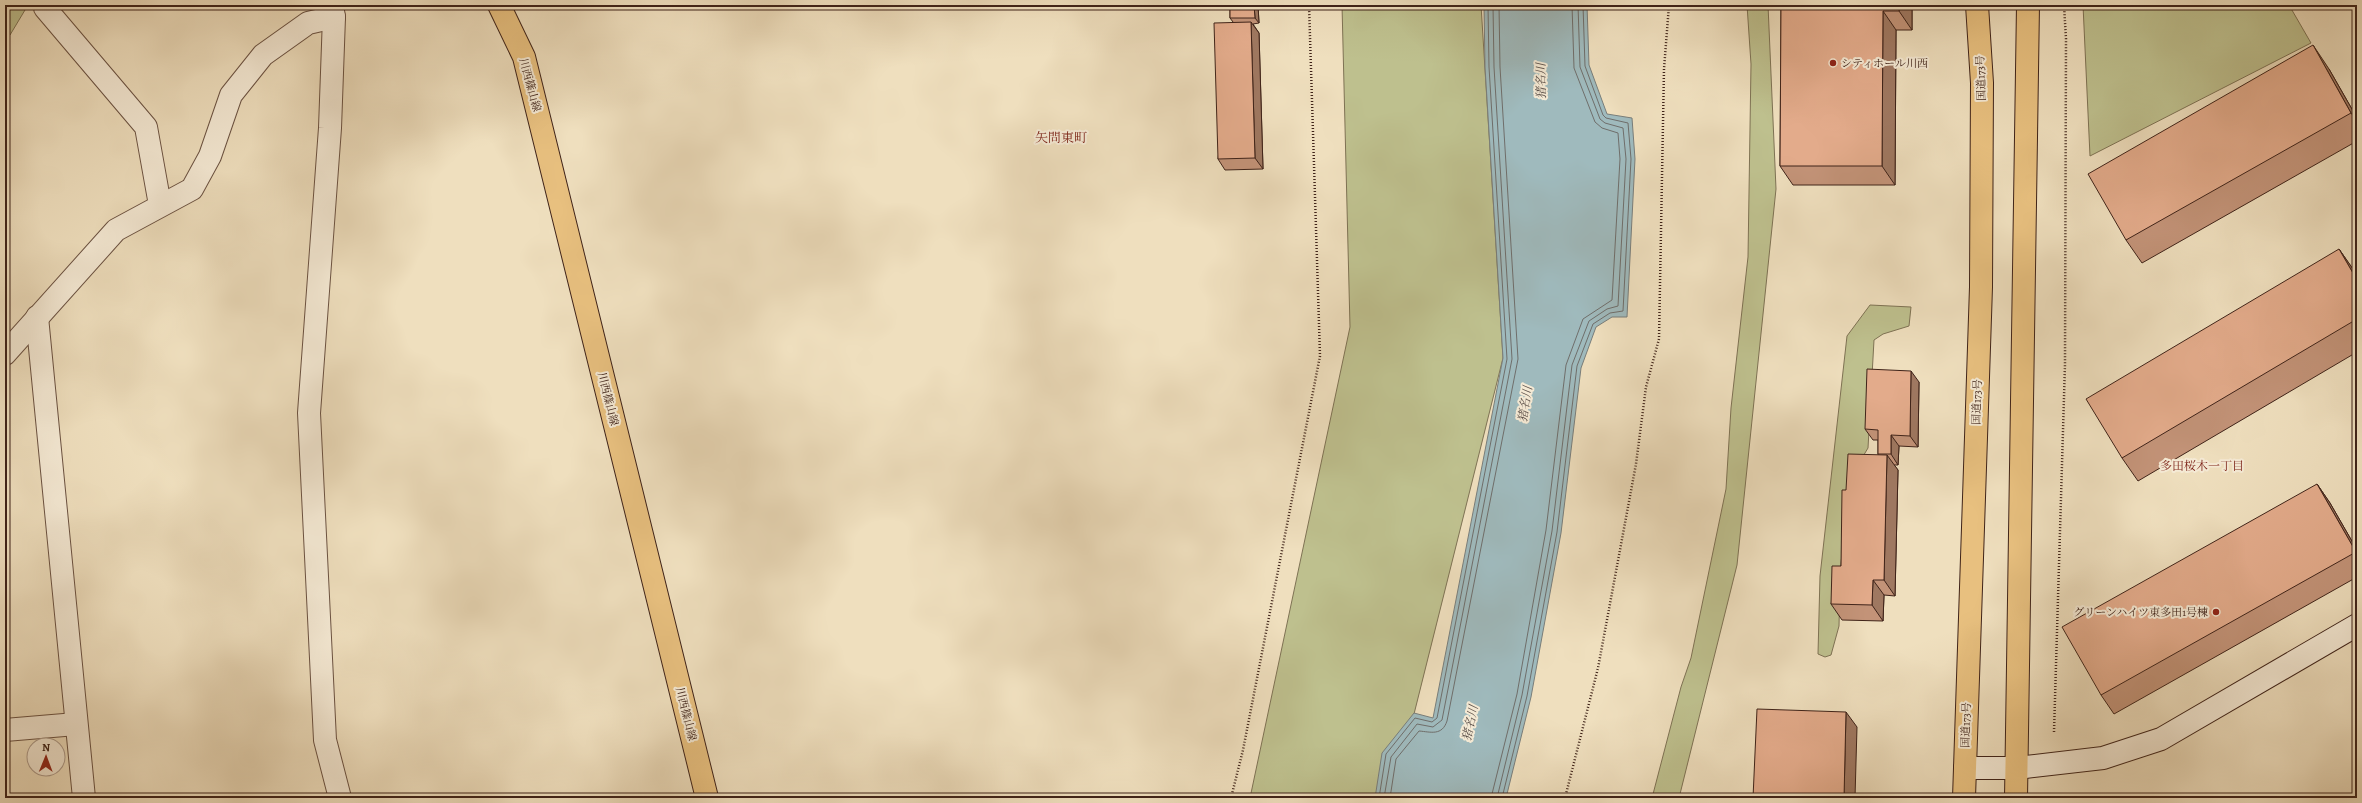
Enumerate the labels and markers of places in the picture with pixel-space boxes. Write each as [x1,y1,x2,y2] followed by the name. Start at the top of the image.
[1841,56,1928,71] place label: シティホール川西
[1828,58,1838,68] marker: シティホール川西
[2073,605,2208,620] place label: グリーンハイツ東多田1号棟
[2211,607,2221,617] marker: グリーンハイツ東多田1号棟

